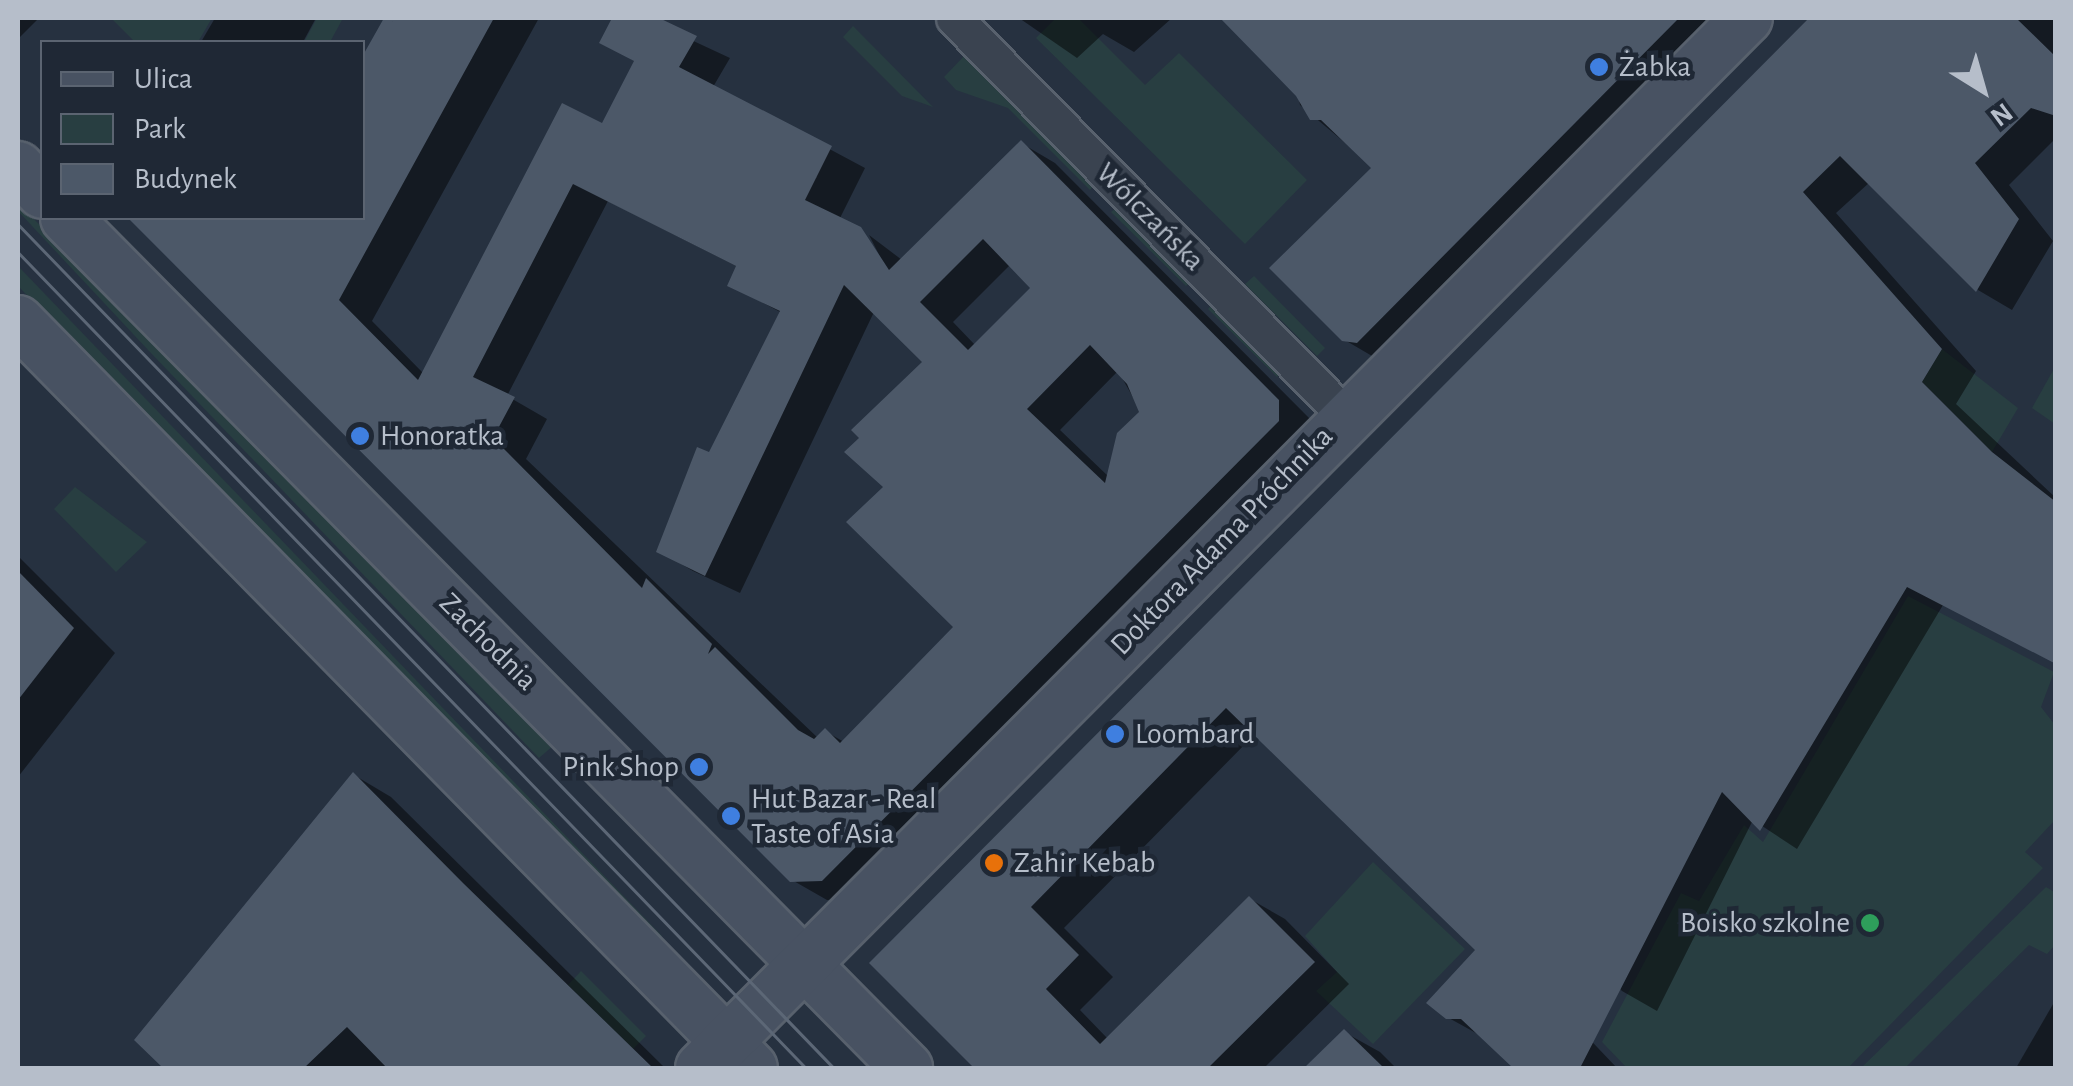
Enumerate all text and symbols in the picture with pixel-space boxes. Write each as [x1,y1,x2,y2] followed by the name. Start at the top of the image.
[40,40,365,220] legend
[1933,40,2033,140] north arrow
[1619,49,1691,85] place label: Żabka
[1588,56,1610,78] marker: Żabka
[134,64,193,94] text: Ulica
[1985,97,2017,131] text: N
[134,114,186,144] text: Park
[1088,155,1212,279] street label: Wólczańska
[134,164,237,194] text: Budynek
[380,418,504,454] place label: Honoratka
[1103,419,1341,663] street label: Doktora Adama Próchnika
[349,425,371,447] marker: Honoratka
[432,586,544,698] street label: Zachodnia
[1135,716,1254,752] place label: Loombard
[1104,723,1126,745] marker: Loombard
[563,749,679,785] place label: Pink Shop
[688,756,710,778] marker: Pink Shop
[751,781,936,852] place label: Hut Bazar - Real Taste of Asia
[720,805,742,827] marker: Hut Bazar - Real Taste of Asia
[1014,845,1155,881] place label: Zahir Kebab
[983,852,1005,874] marker: Zahir Kebab
[1680,905,1850,941] place label: Boisko szkolne
[1859,912,1881,934] marker: Boisko szkolne

